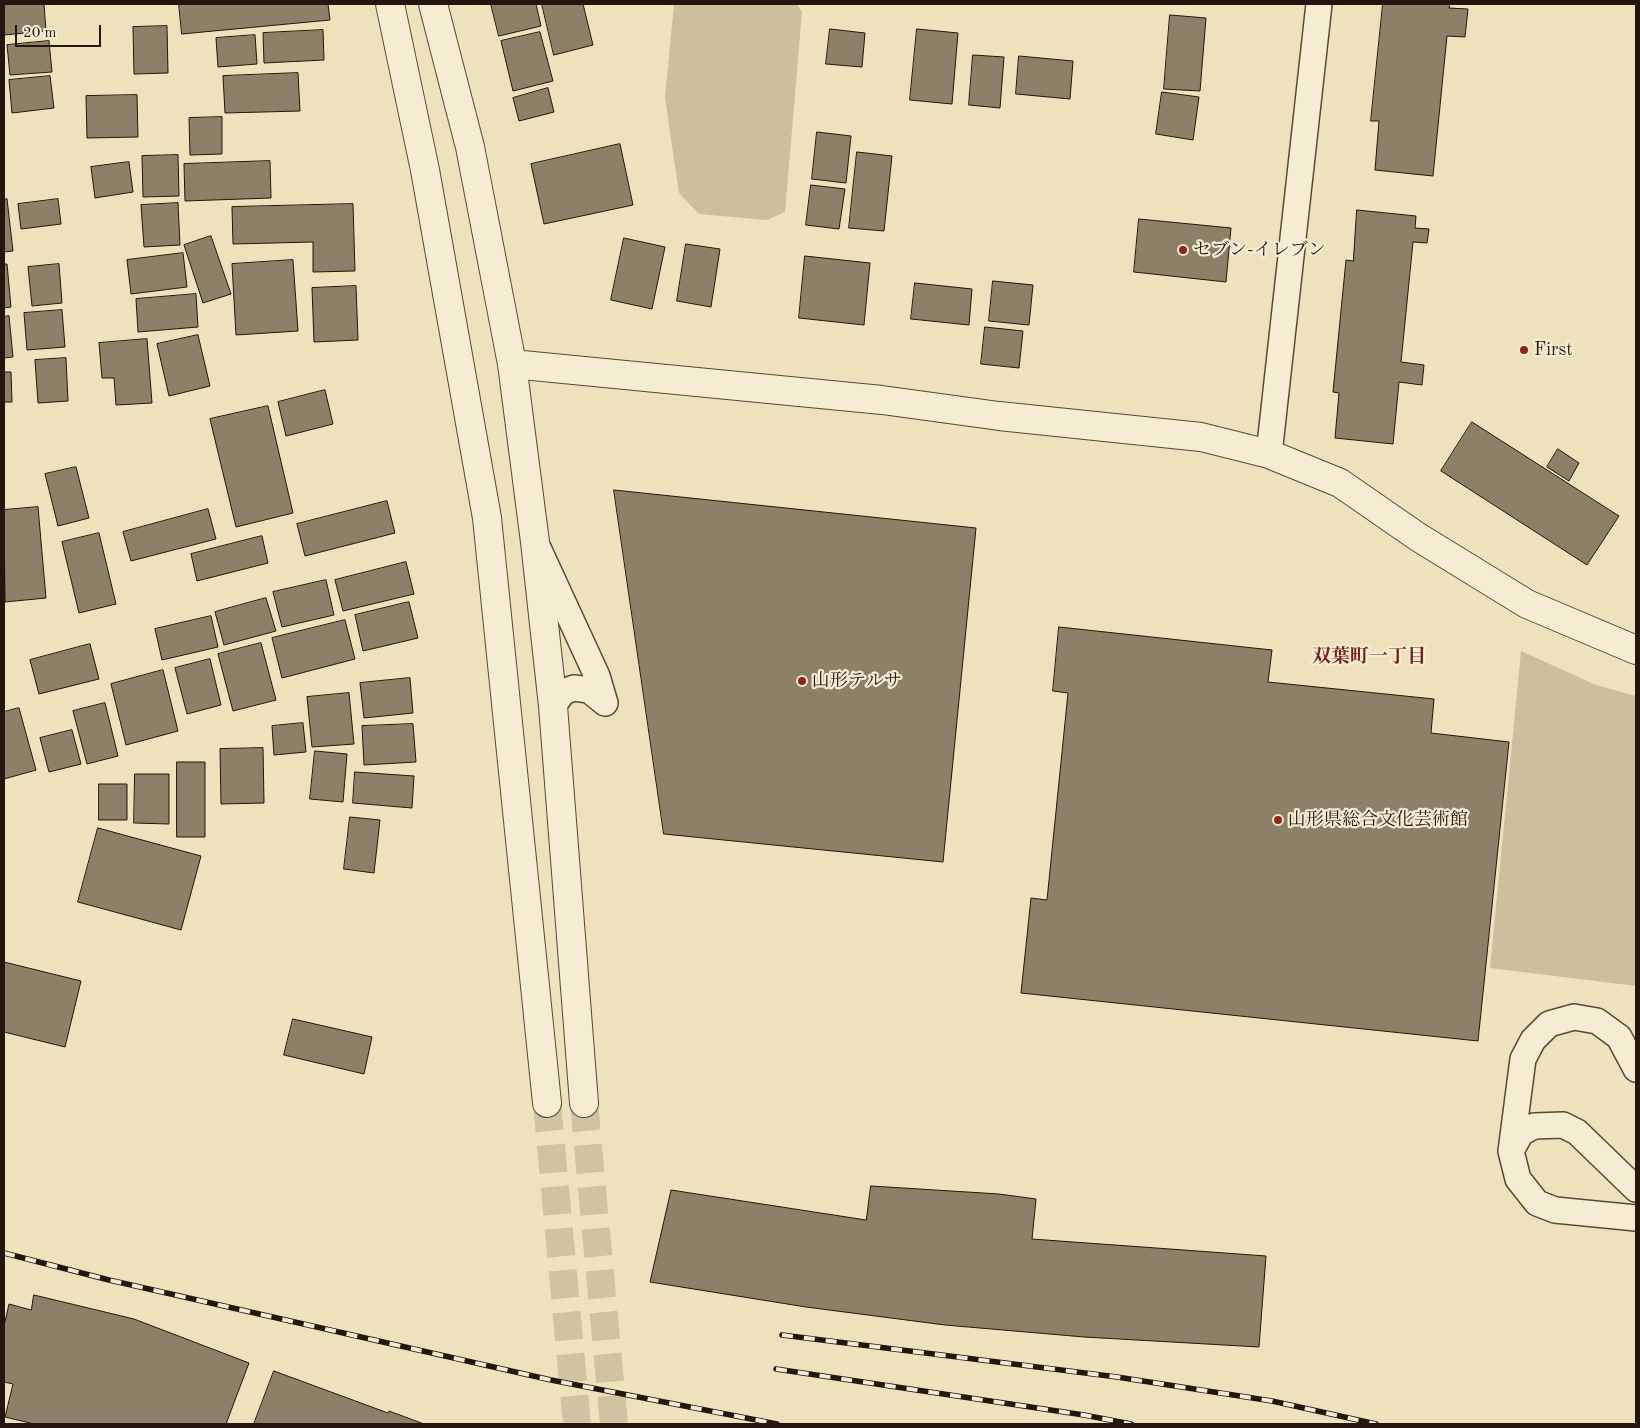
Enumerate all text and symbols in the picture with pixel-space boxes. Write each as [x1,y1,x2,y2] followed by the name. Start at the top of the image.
[18,15,104,47] scale bar
[23,26,57,41] text: 20 m
[1193,239,1326,261] place label: セブン-イレブン
[1177,244,1189,256] marker: セブン-イレブン
[1534,339,1573,361] place label: First
[1518,344,1530,356] marker: First
[1312,646,1426,668] district label: 双葉町一丁目
[812,670,902,692] place label: 山形テルサ
[796,675,808,687] marker: 山形テルサ
[1288,809,1468,831] place label: 山形県総合文化芸術館
[1272,814,1284,826] marker: 山形県総合文化芸術館

